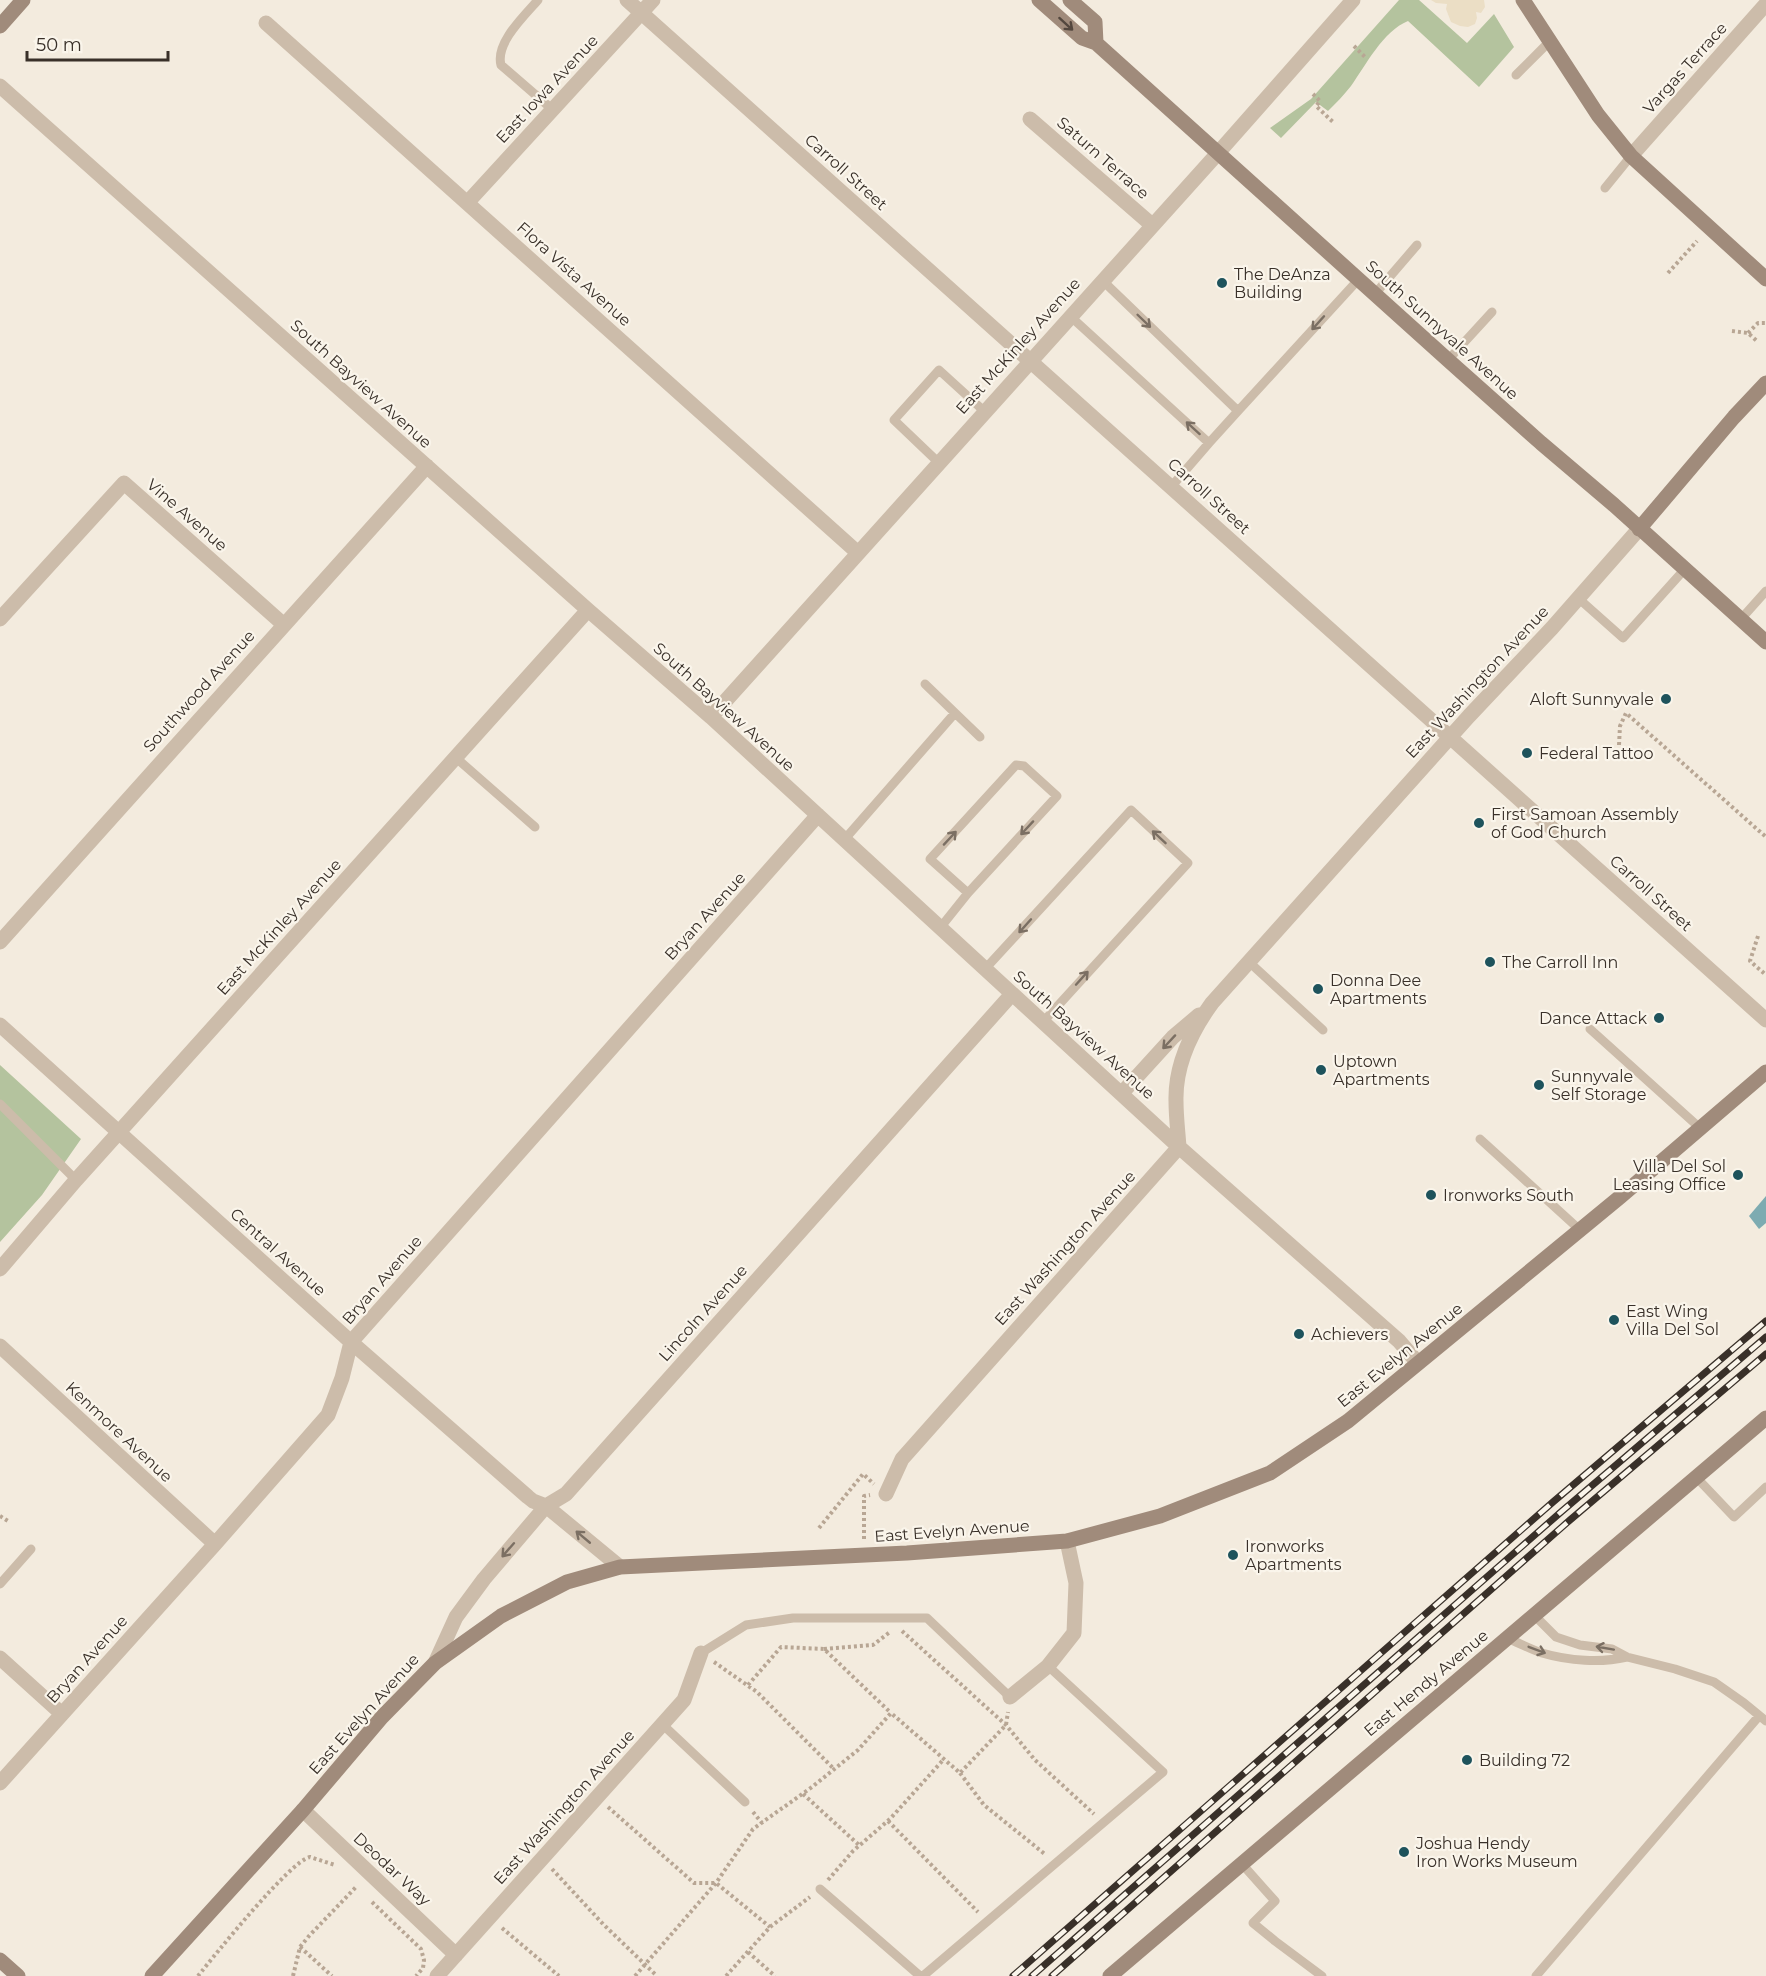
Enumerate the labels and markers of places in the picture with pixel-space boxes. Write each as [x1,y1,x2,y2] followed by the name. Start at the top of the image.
[1234,265,1331,302] place label: The DeAnza Building
[1215,276,1229,290] marker: The DeAnza Building
[1530,690,1654,709] place label: Aloft Sunnyvale
[1659,692,1673,706] marker: Aloft Sunnyvale
[1539,744,1653,763] place label: Federal Tattoo
[1520,746,1534,760] marker: Federal Tattoo
[1491,805,1679,842] place label: First Samoan Assembly of God Church
[1472,816,1486,830] marker: First Samoan Assembly of God Church
[1502,953,1618,972] place label: The Carroll Inn
[1483,955,1497,969] marker: The Carroll Inn
[1330,971,1427,1008] place label: Donna Dee Apartments
[1311,982,1325,996] marker: Donna Dee Apartments
[1539,1009,1647,1028] place label: Dance Attack
[1652,1011,1666,1025] marker: Dance Attack
[1333,1052,1430,1089] place label: Uptown Apartments
[1314,1063,1328,1077] marker: Uptown Apartments
[1551,1067,1646,1104] place label: Sunnyvale Self Storage
[1532,1078,1546,1092] marker: Sunnyvale Self Storage
[1613,1157,1726,1194] place label: Villa Del Sol Leasing Office
[1731,1168,1745,1182] marker: Villa Del Sol Leasing Office
[1443,1186,1574,1205] place label: Ironworks South
[1424,1188,1438,1202] marker: Ironworks South
[1626,1302,1719,1339] place label: East Wing Villa Del Sol
[1607,1313,1621,1327] marker: East Wing Villa Del Sol
[1311,1325,1388,1344] place label: Achievers
[1292,1327,1306,1341] marker: Achievers
[1245,1537,1342,1574] place label: Ironworks Apartments
[1226,1548,1240,1562] marker: Ironworks Apartments
[1479,1751,1570,1770] place label: Building 72
[1460,1753,1474,1767] marker: Building 72
[1415,1834,1578,1871] place label: Joshua Hendy Iron Works Museum
[1397,1845,1411,1859] marker: Joshua Hendy Iron Works Museum

